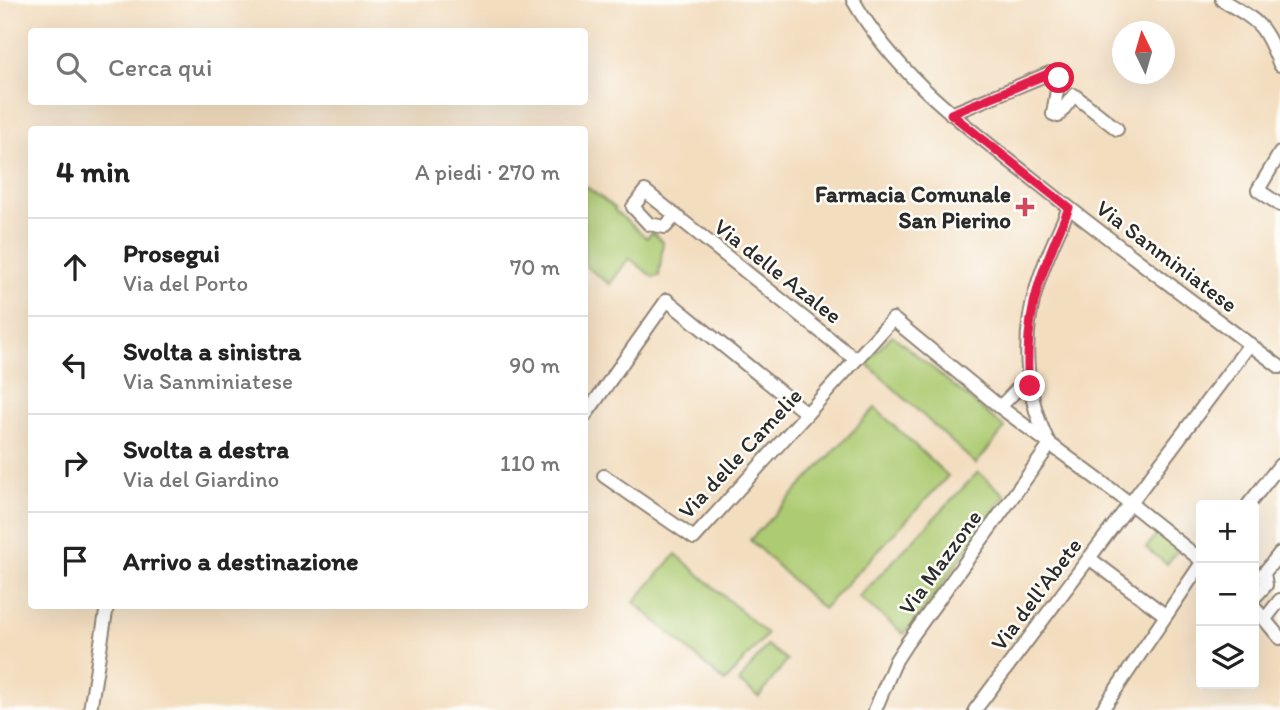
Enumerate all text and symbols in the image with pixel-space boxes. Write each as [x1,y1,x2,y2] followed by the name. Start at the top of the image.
[1112,21,1175,84] north arrow
[28,28,588,105] search box
[52,48,90,86] icon: search
[108,51,212,83] text: Cerca qui
[1043,62,1074,93] route start
[56,153,130,190] text: 4 min
[415,158,560,186] text: A piedi · 270 m
[815,180,1011,234] place label: Farmacia Comunale San Pierino
[1091,194,1243,318] street label: Via Sanminiatese
[1017,199,1033,215] marker: Farmacia Comunale San Pierino
[709,213,847,329] street label: Via delle Azalee
[123,237,220,269] text: Prosegui
[56,248,94,286] icon: ahead
[510,253,560,281] text: 70 m
[123,269,248,297] text: Via del Porto
[123,335,301,367] text: Svolta a sinistra
[56,346,94,384] icon: left
[509,351,560,379] text: 90 m
[123,367,293,395] text: Via Sanminiatese
[1014,370,1045,401] route end
[672,382,808,524] street label: Via delle Camelie
[123,433,289,465] text: Svolta a destra
[56,444,94,482] icon: right
[500,449,560,477] text: 110 m
[123,465,279,493] text: Via del Giardino
[1196,500,1259,689] map controls
[1196,500,1259,563] button: +
[892,504,988,620] street label: Via Mazzone
[984,532,1088,656] street label: Via dell'Abete
[56,542,94,580] icon: arrive
[123,545,359,577] text: Arrivo a destinazione
[1196,563,1259,626] button: −
[1196,626,1259,689] button: layers

